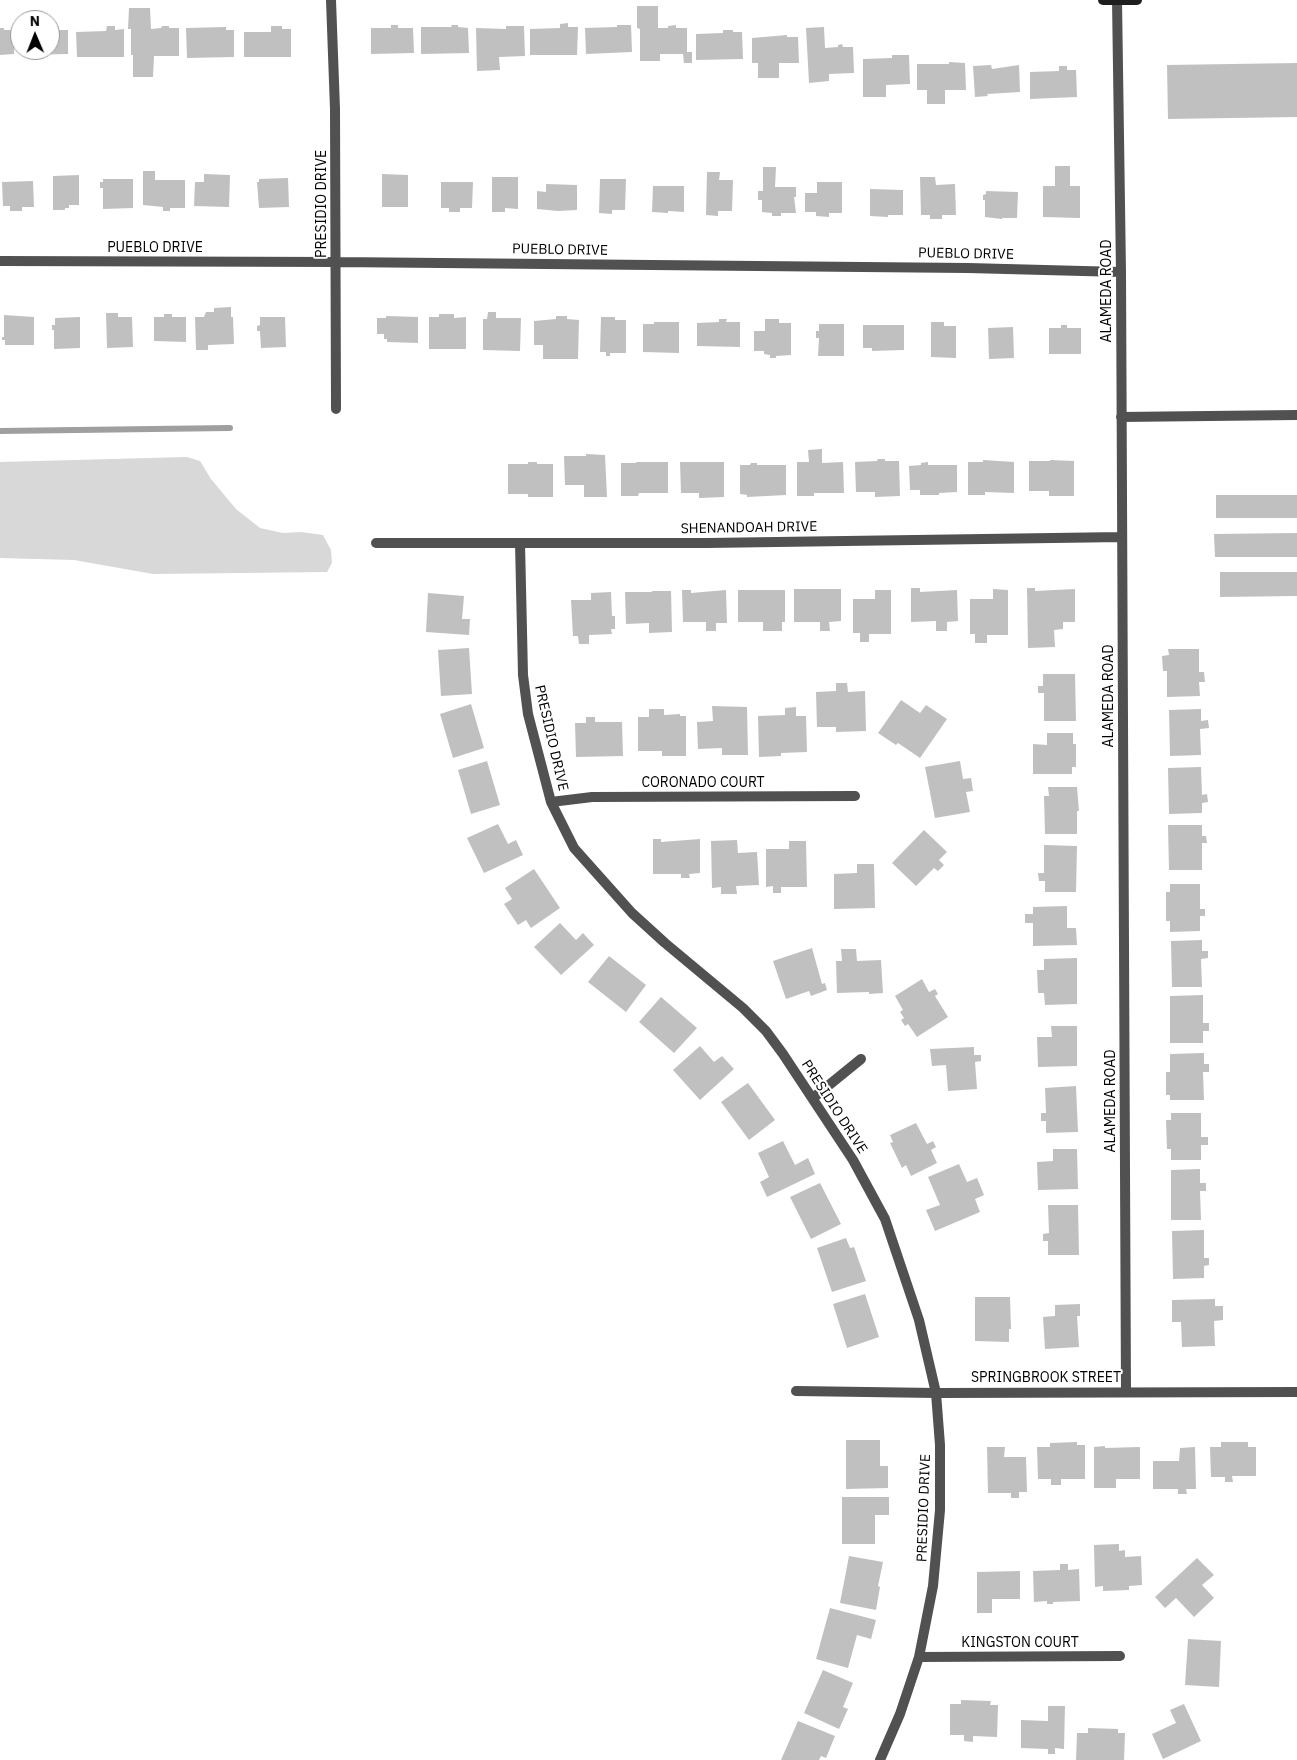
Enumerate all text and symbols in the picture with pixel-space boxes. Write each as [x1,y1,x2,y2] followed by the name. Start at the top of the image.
[10,10,60,60] north arrow
[30,12,40,30] text: N
[314,150,330,258] street label: PRESIDIO DRIVE
[1099,239,1115,343] street label: ALAMEDA ROAD
[107,240,203,256] street label: PUEBLO DRIVE
[512,241,608,259] street label: PUEBLO DRIVE
[918,245,1014,263] street label: PUEBLO DRIVE
[680,518,818,538] street label: SHENANDOAH DRIVE
[1101,644,1117,748] street label: ALAMEDA ROAD
[531,683,571,793] street label: PRESIDIO DRIVE
[641,775,765,791] street label: CORONADO COURT
[1103,1049,1119,1153] street label: ALAMEDA ROAD
[797,1057,871,1157] street label: PRESIDIO DRIVE
[971,1370,1121,1386] street label: SPRINGBROOK STREET
[914,1454,934,1562] street label: PRESIDIO DRIVE
[961,1635,1079,1651] street label: KINGSTON COURT

